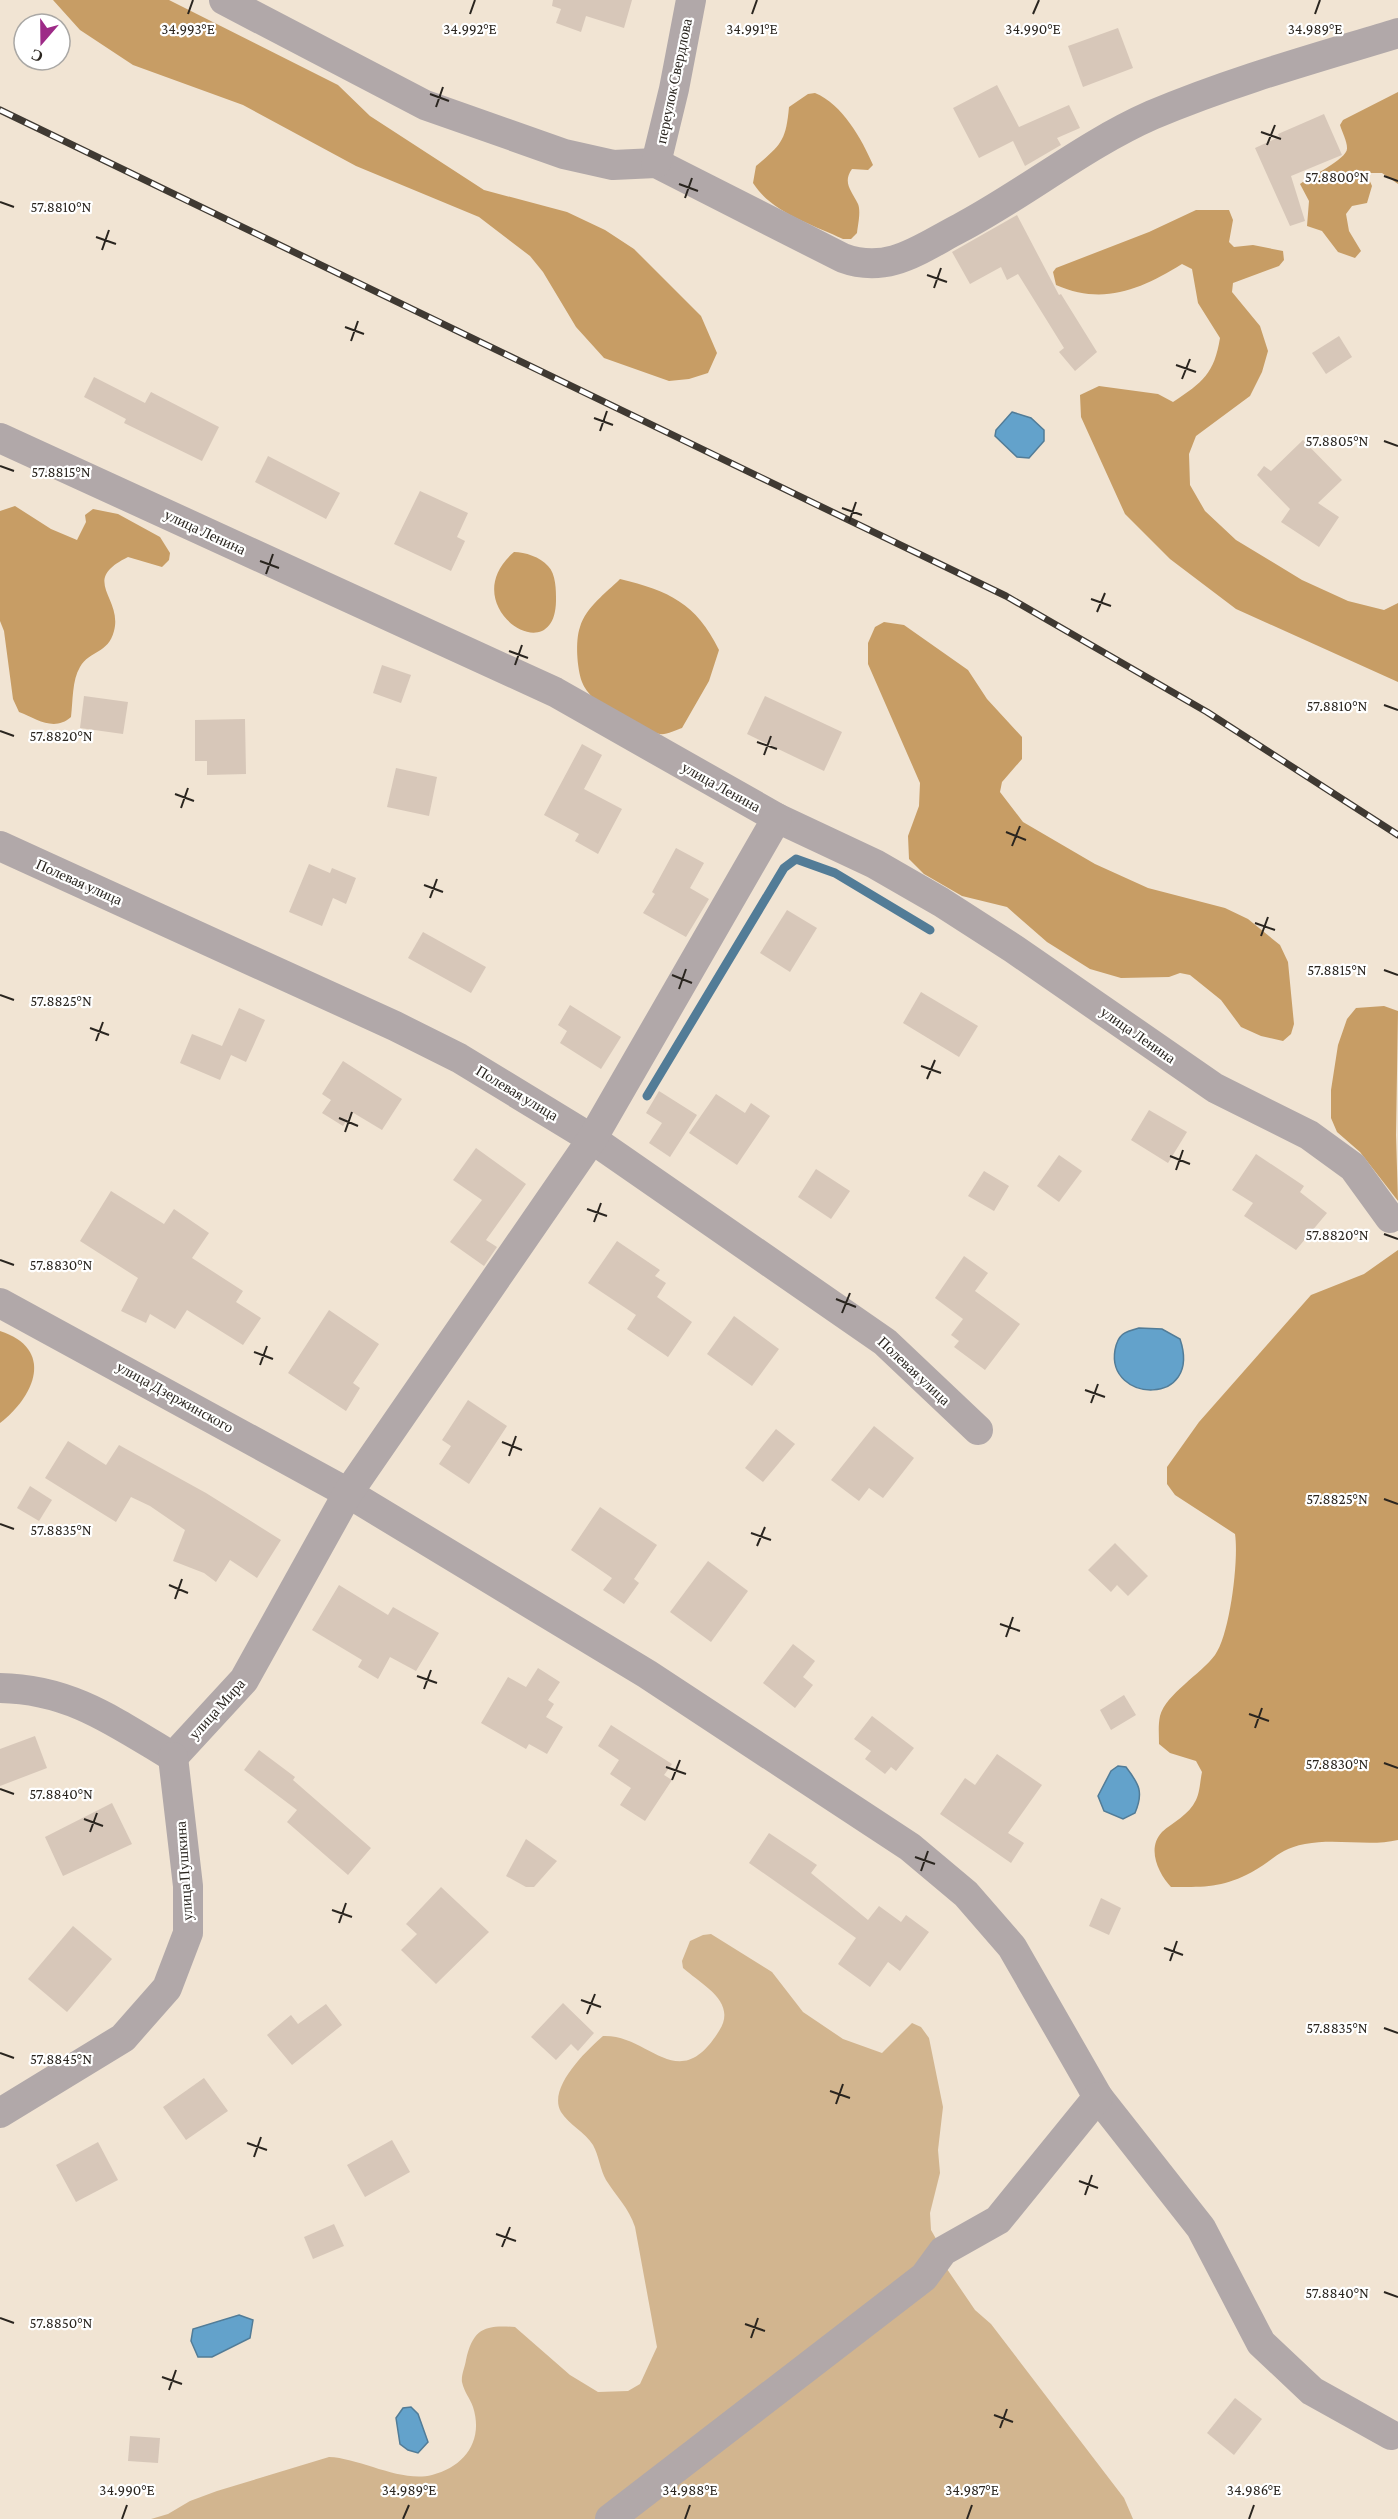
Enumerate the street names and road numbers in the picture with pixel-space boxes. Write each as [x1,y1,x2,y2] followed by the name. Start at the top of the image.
[653,17,695,145] street label: переулок Свердлова
[162,506,248,558] street label: улица Ленина
[679,759,763,815] street label: улица Ленина
[33,856,125,908] street label: Полевая улица
[1098,1003,1179,1067] street label: улица Ленина
[473,1062,561,1124] street label: Полевая улица
[875,1334,954,1409] street label: Полевая улица
[114,1358,236,1436] street label: улица Дзержинского
[186,1675,248,1742] street label: улица Мира
[173,1820,195,1921] street label: улица Пушкина

